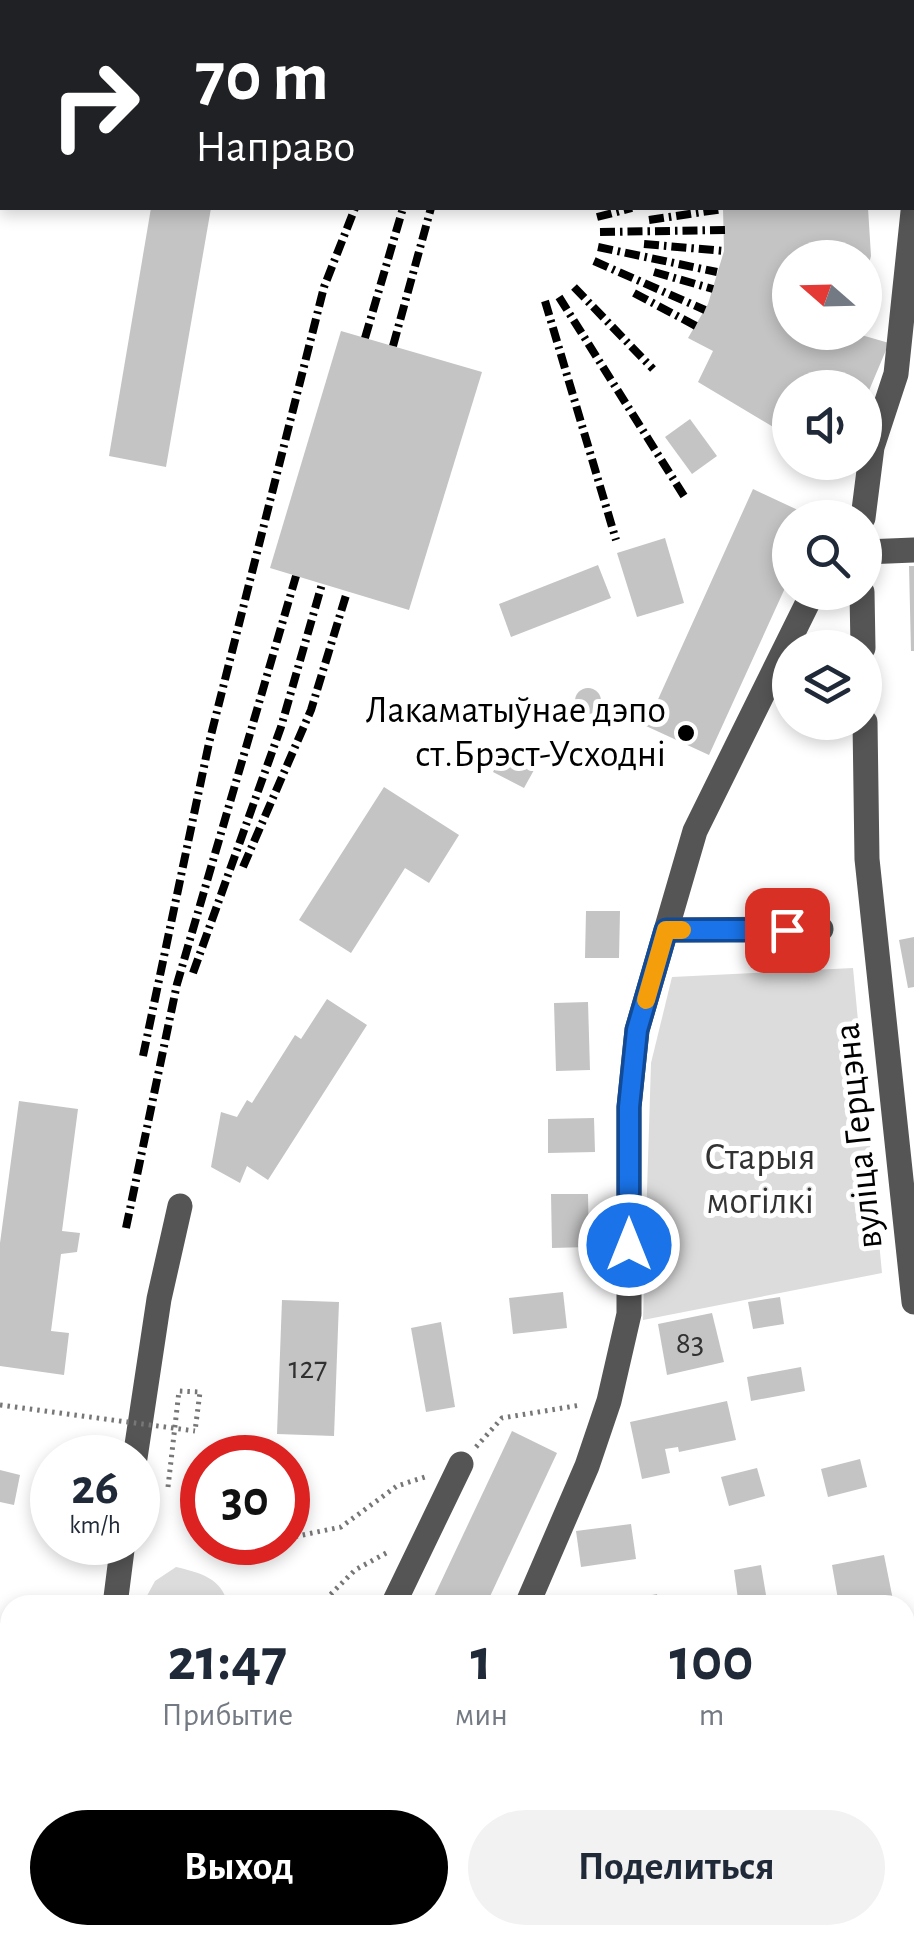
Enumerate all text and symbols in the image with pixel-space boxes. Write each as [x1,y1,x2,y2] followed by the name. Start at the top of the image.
[30,40,160,170] icon: right
[195,43,329,113] text: 70 m
[195,125,355,170] text: Направо
[772,240,882,350] north arrow
[772,240,882,740] map controls
[772,370,882,480] button: sound
[772,500,882,610] button: search
[772,630,882,740] button: layers
[366,692,666,774] place label: Лакаматыўнае дэпо ст.Брэст-Усходні
[675,722,697,744] marker: Лакаматыўнае дэпо ст.Брэст-Усходні
[745,888,830,973] pin
[760,903,815,958] icon: arrive
[828,1021,890,1251] street label: вуліца Герцэна
[704,1139,816,1221] park label: Старыя могілкі
[577,1193,681,1297] position arrow
[676,1327,704,1359] house number: 83
[289,1352,327,1384] house number: 127
[180,1435,310,1565] speed limit sign: 30
[71,1463,119,1513] text: 26
[69,1513,121,1538] text: km/h
[168,1631,287,1691] text: 21:47
[471,1631,492,1691] text: 1
[669,1631,754,1691] text: 100
[161,1699,293,1731] text: Прибытие
[455,1699,508,1731] text: мин
[699,1699,724,1731] text: m
[30,1810,448,1925] button: Выход
[468,1810,885,1925] button: Поделиться

